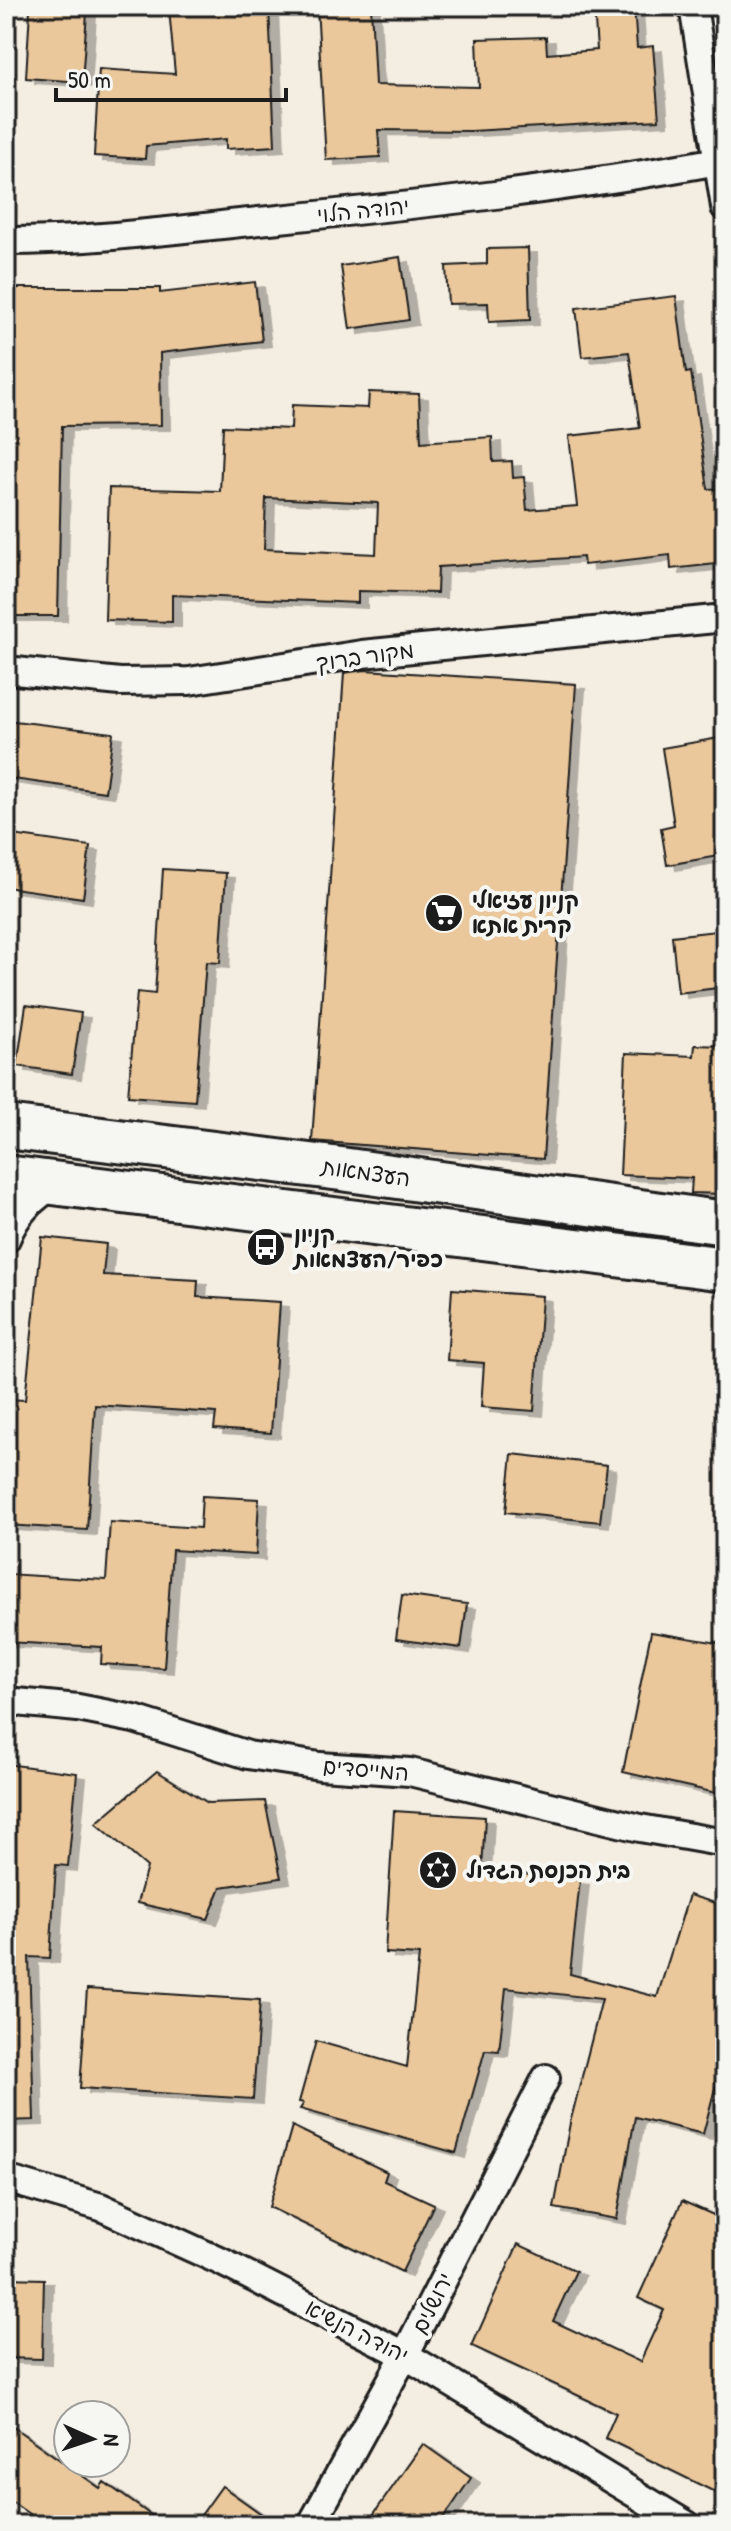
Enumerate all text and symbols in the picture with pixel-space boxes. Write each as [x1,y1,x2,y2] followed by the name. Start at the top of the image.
[56,52,286,102] scale bar
[68,63,111,95] text: 50 m
[315,190,411,230] street label: יהודה הלוי
[314,634,416,678] street label: מקור ברוך
[472,885,579,940] place label: קניון עזיאלי קרית אתא
[423,892,465,934] supermarket icon: קניון עזיאלי קרית אתא
[318,1151,412,1193] street label: העצמאות
[292,1219,443,1274] place label: קניון כפיר/העצמאות
[245,1226,287,1268] bus stop icon: קניון כפיר/העצמאות
[322,1750,410,1788] street label: המייסדים
[417,1849,459,1891] synagogue icon: בית הכנסת הגדול
[466,1855,630,1885] place label: בית הכנסת הגדול
[404,2267,460,2339] street label: ירושלים
[300,2292,414,2370] street label: יהודה הנשיא
[52,2399,132,2479] north arrow
[97,2433,127,2447] text: N

